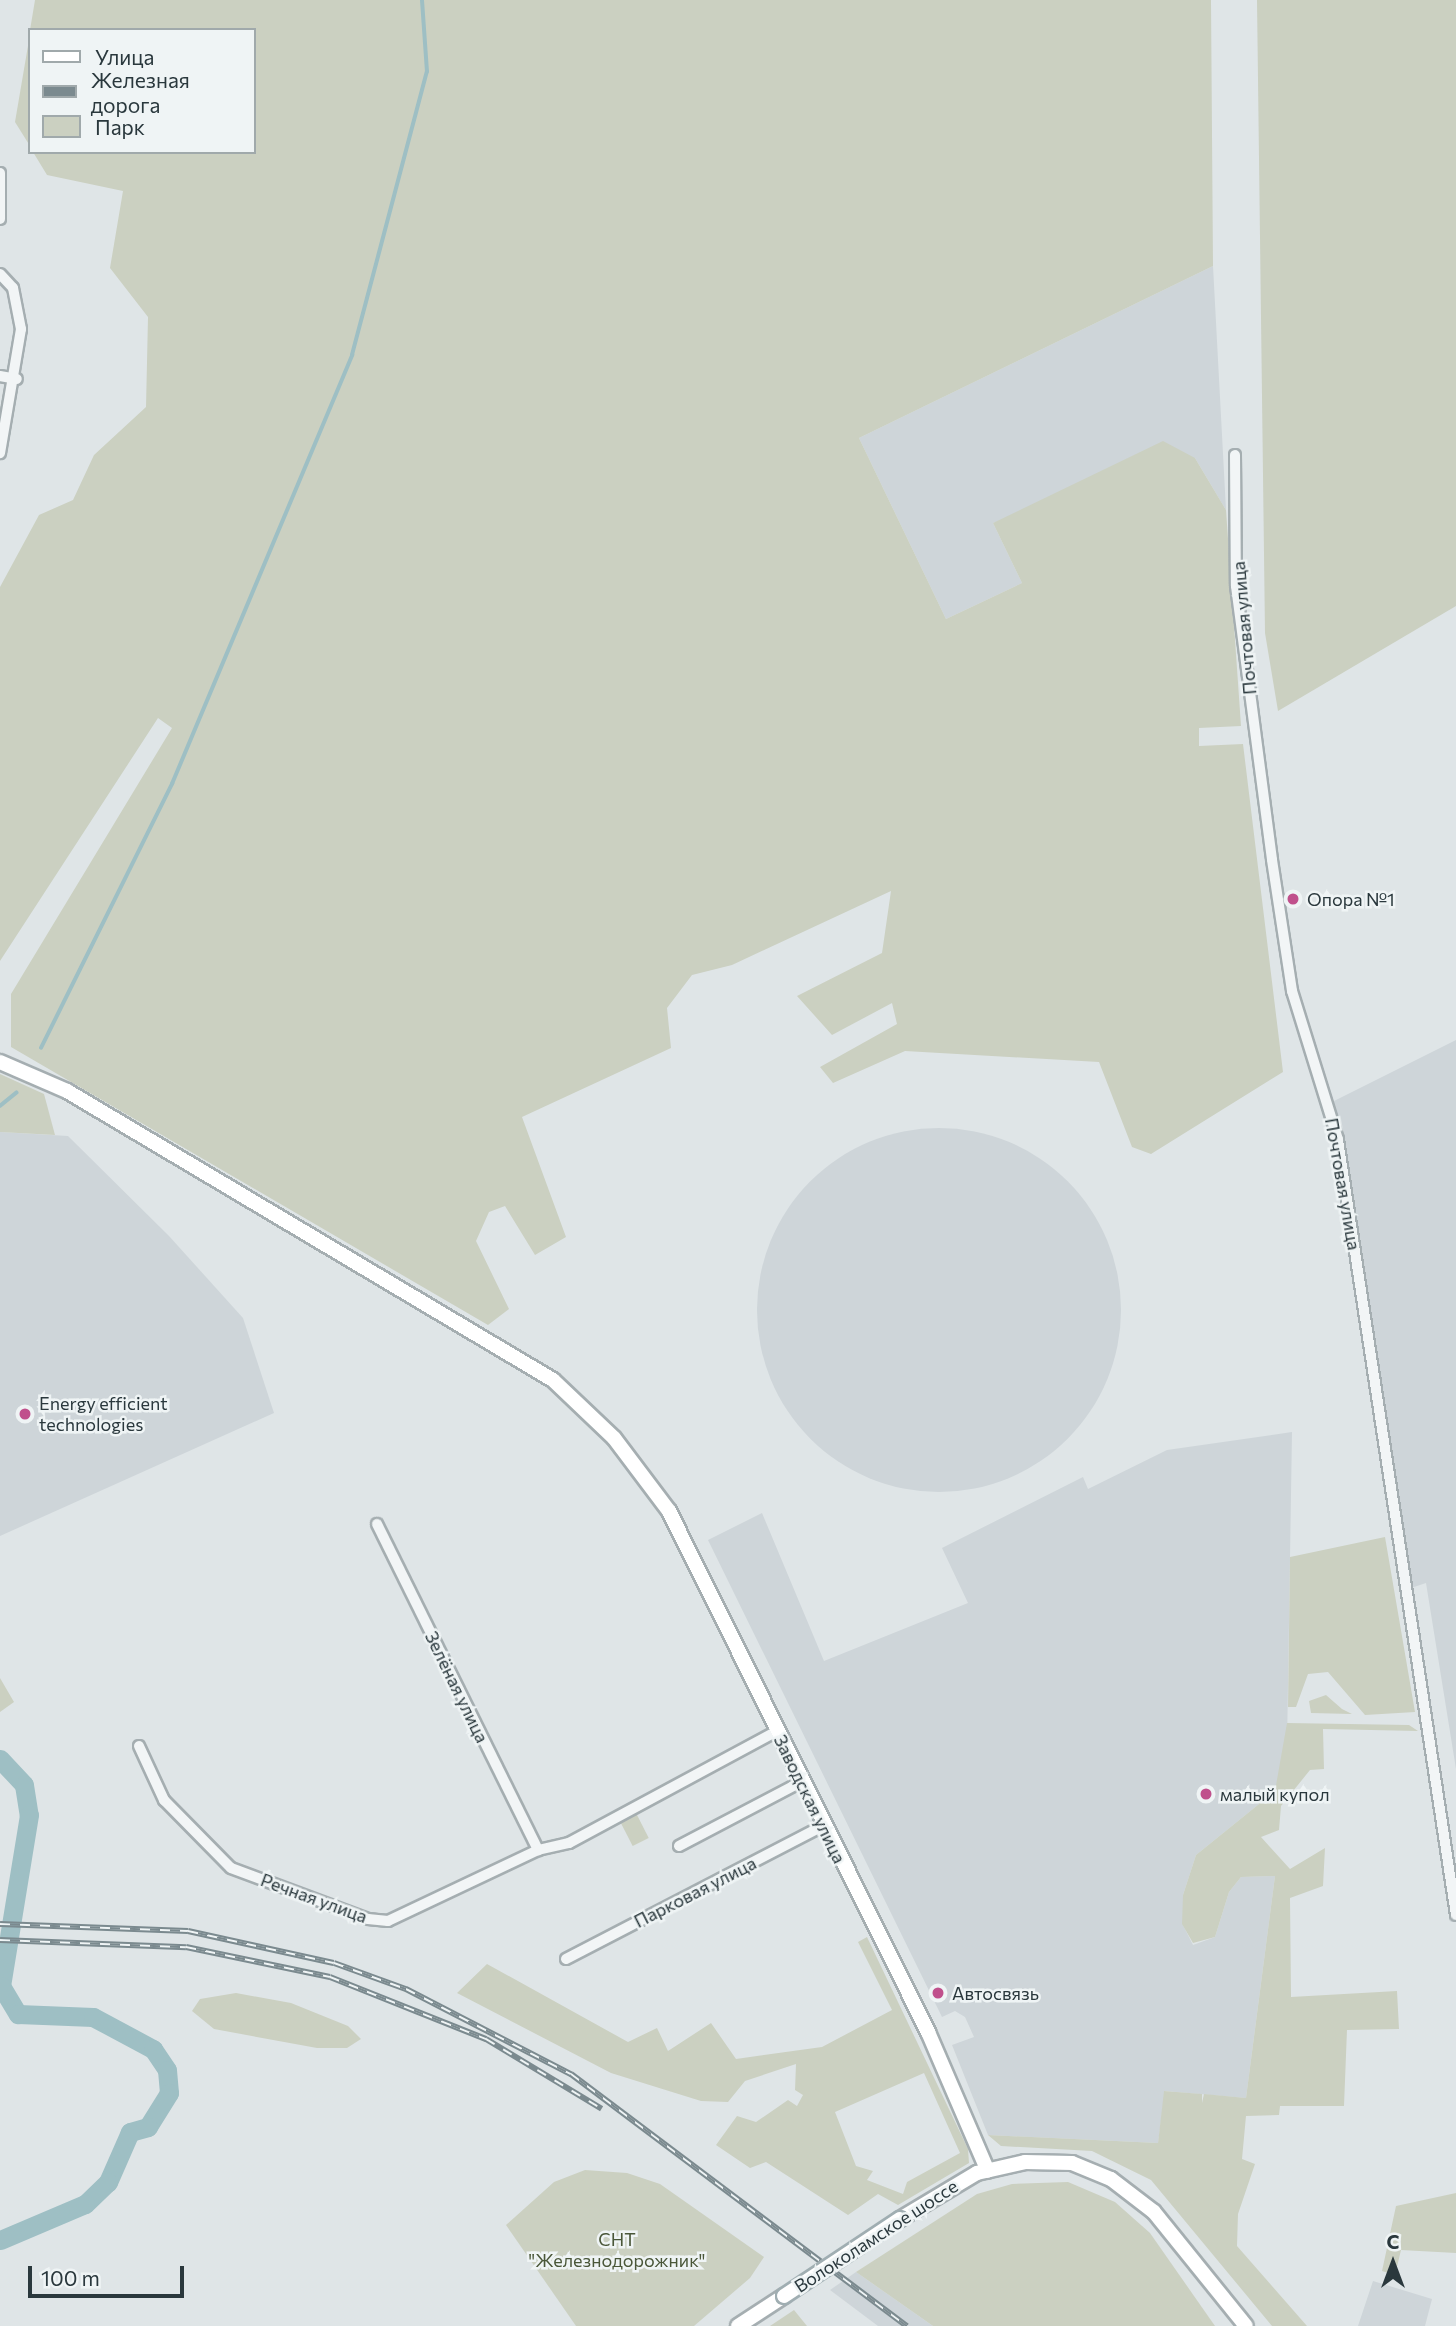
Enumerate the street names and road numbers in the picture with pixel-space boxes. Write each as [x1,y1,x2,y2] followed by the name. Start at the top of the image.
[1227,560,1261,696] street label: Почтовая улица
[1321,1116,1365,1252] street label: Почтовая улица
[421,1628,493,1746] street label: Зелёная улица
[770,1731,850,1867] street label: Заводская улица
[630,1852,760,1932] street label: Парковая улица
[258,1869,370,1927] street label: Речная улица
[790,2175,962,2297] street label: Волоколамское шоссе

